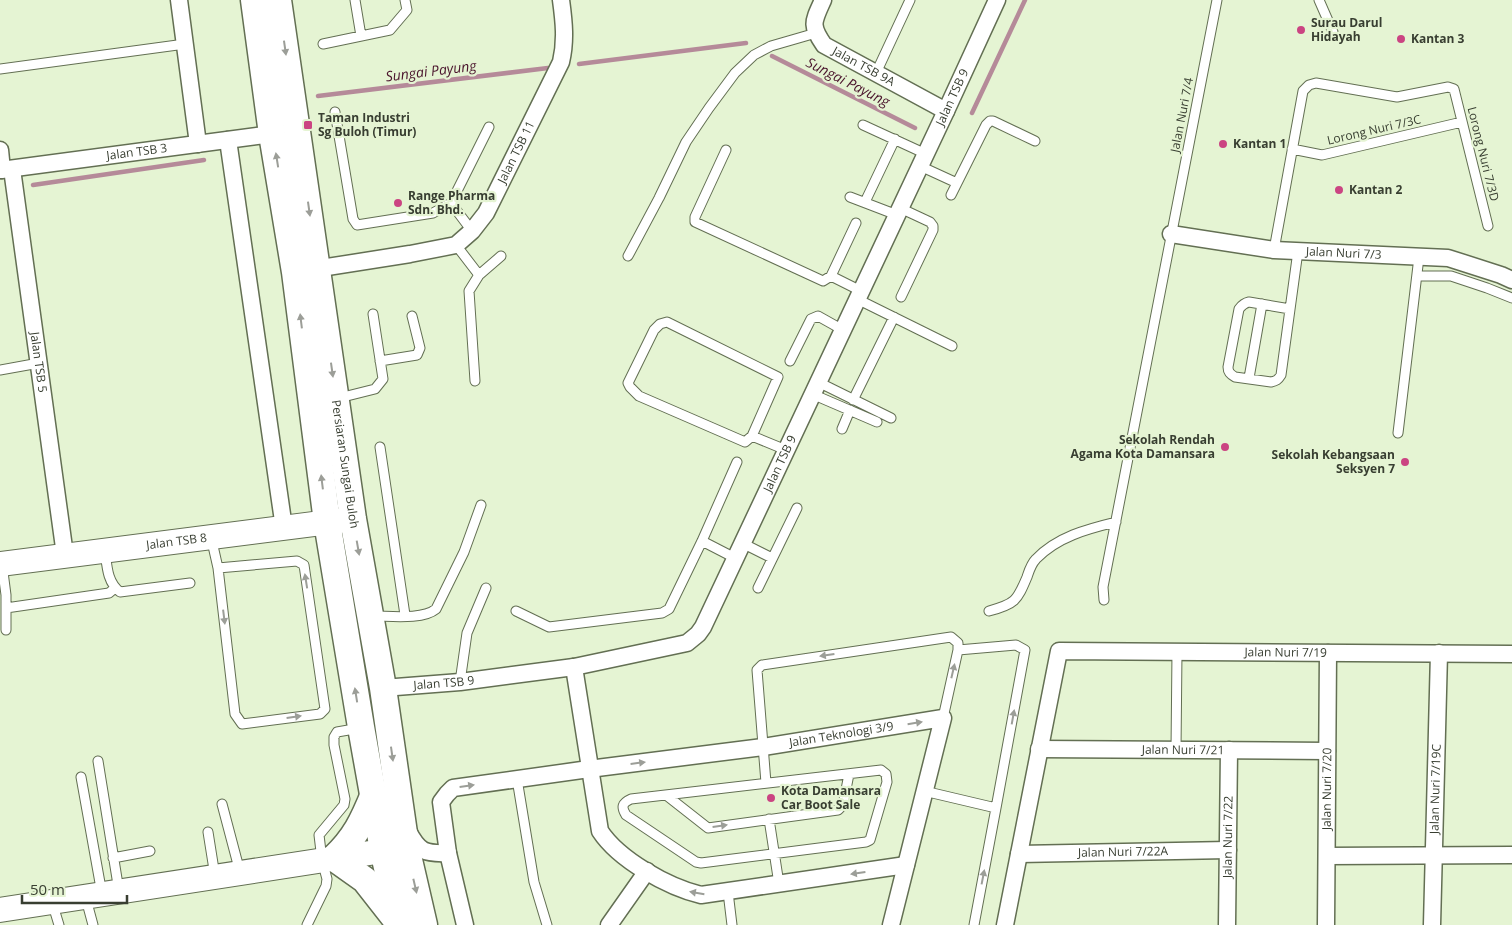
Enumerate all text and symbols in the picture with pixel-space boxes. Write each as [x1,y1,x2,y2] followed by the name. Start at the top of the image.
[1311,14,1382,45] place label: Surau Darul Hidayah
[1295,24,1307,36] marker: Surau Darul Hidayah
[1411,30,1465,47] place label: Kantan 3
[1395,33,1407,45] marker: Kantan 3
[281,41,289,57] one-way arrow
[829,42,898,90] street label: Jalan TSB 9A
[803,52,894,111] water label: Sungai Payung
[385,55,478,85] water label: Sungai Payung
[931,66,972,129] street label: Jalan TSB 9
[1166,76,1197,155] street label: Jalan Nuri 7/4
[1464,105,1503,203] street label: Lorong Nuri 7/3D
[318,109,416,140] place label: Taman Industri Sg Buloh (Timur)
[1325,110,1423,149] street label: Lorong Nuri 7/3C
[493,118,538,187] street label: Jalan TSB 11
[302,119,314,131] marker: Taman Industri Sg Buloh (Timur)
[1233,135,1286,152] place label: Kantan 1
[1217,138,1229,150] marker: Kantan 1
[104,139,168,164] street label: Jalan TSB 3
[272,152,280,168] one-way arrow
[1349,181,1403,198] place label: Kantan 2
[1333,184,1345,196] marker: Kantan 2
[408,187,495,218] place label: Range Pharma Sdn. Bhd.
[392,197,404,209] marker: Range Pharma Sdn. Bhd.
[305,201,313,217] one-way arrow
[1305,242,1382,263] street label: Jalan Nuri 7/3
[297,313,305,329] one-way arrow
[26,330,52,394] street label: Jalan TSB 5
[328,362,336,378] one-way arrow
[328,399,364,530] street label: Persiaran Sungai Buloh
[1071,431,1215,462] place label: Sekolah Rendah Agama Kota Damansara
[758,432,800,496] street label: Jalan TSB 9
[1219,441,1231,453] marker: Sekolah Rendah Agama Kota Damansara
[1272,446,1395,477] place label: Sekolah Kebangsaan Seksyen 7
[1399,456,1411,468] marker: Sekolah Kebangsaan Seksyen 7
[318,474,326,490] one-way arrow
[144,529,208,553] street label: Jalan TSB 8
[355,540,363,556] one-way arrow
[302,573,310,589] one-way arrow
[220,609,228,625] one-way arrow
[1243,643,1327,661] street label: Jalan Nuri 7/19
[819,651,835,659] one-way arrow
[949,663,957,678] one-way arrow
[412,671,475,694] street label: Jalan TSB 9
[351,686,359,702] one-way arrow
[1009,709,1017,725] one-way arrow
[286,713,302,721] one-way arrow
[787,717,895,751] street label: Jalan Teknologi 3/9
[907,718,923,726] one-way arrow
[1141,741,1224,758] street label: Jalan Nuri 7/21
[1425,743,1445,835] street label: Jalan Nuri 7/19C
[388,746,396,762] one-way arrow
[1318,748,1335,831] street label: Jalan Nuri 7/20
[630,759,646,767] one-way arrow
[460,782,476,790] one-way arrow
[781,782,881,813] place label: Kota Damansara Car Boot Sale
[765,792,777,804] marker: Kota Damansara Car Boot Sale
[1219,795,1236,879] street label: Jalan Nuri 7/22
[713,822,729,830] one-way arrow
[1077,842,1169,861] street label: Jalan Nuri 7/22A
[849,869,865,877] one-way arrow
[979,870,987,885] one-way arrow
[22,872,128,904] scale bar
[30,879,65,899] text: 50 m
[411,879,419,894] one-way arrow
[688,889,704,897] one-way arrow

